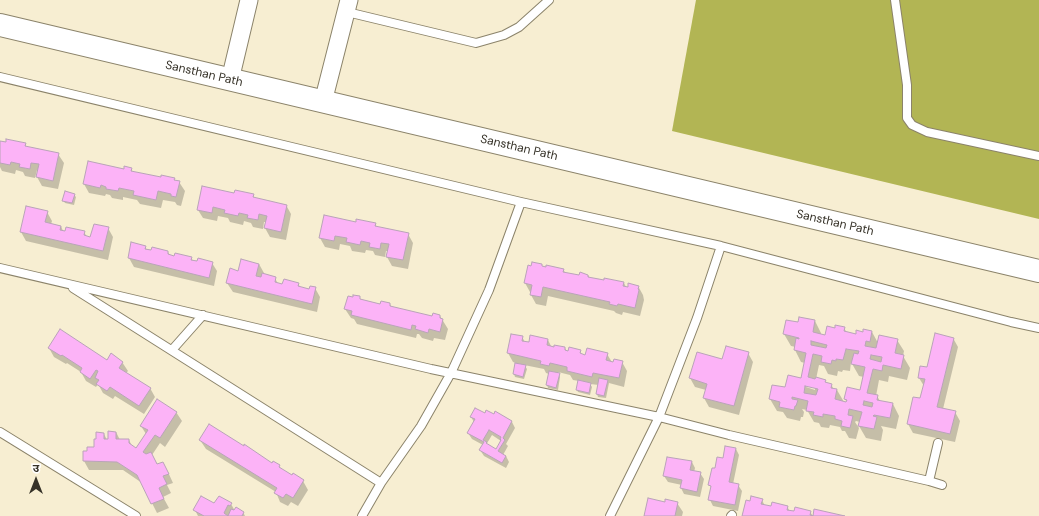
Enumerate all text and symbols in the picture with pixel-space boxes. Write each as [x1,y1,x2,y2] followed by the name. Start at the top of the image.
[164,58,244,90] street label: Sansthan Path
[479,132,559,164] street label: Sansthan Path
[795,207,875,239] street label: Sansthan Path
[16,460,56,500] north arrow
[33,461,39,475] text: उ

